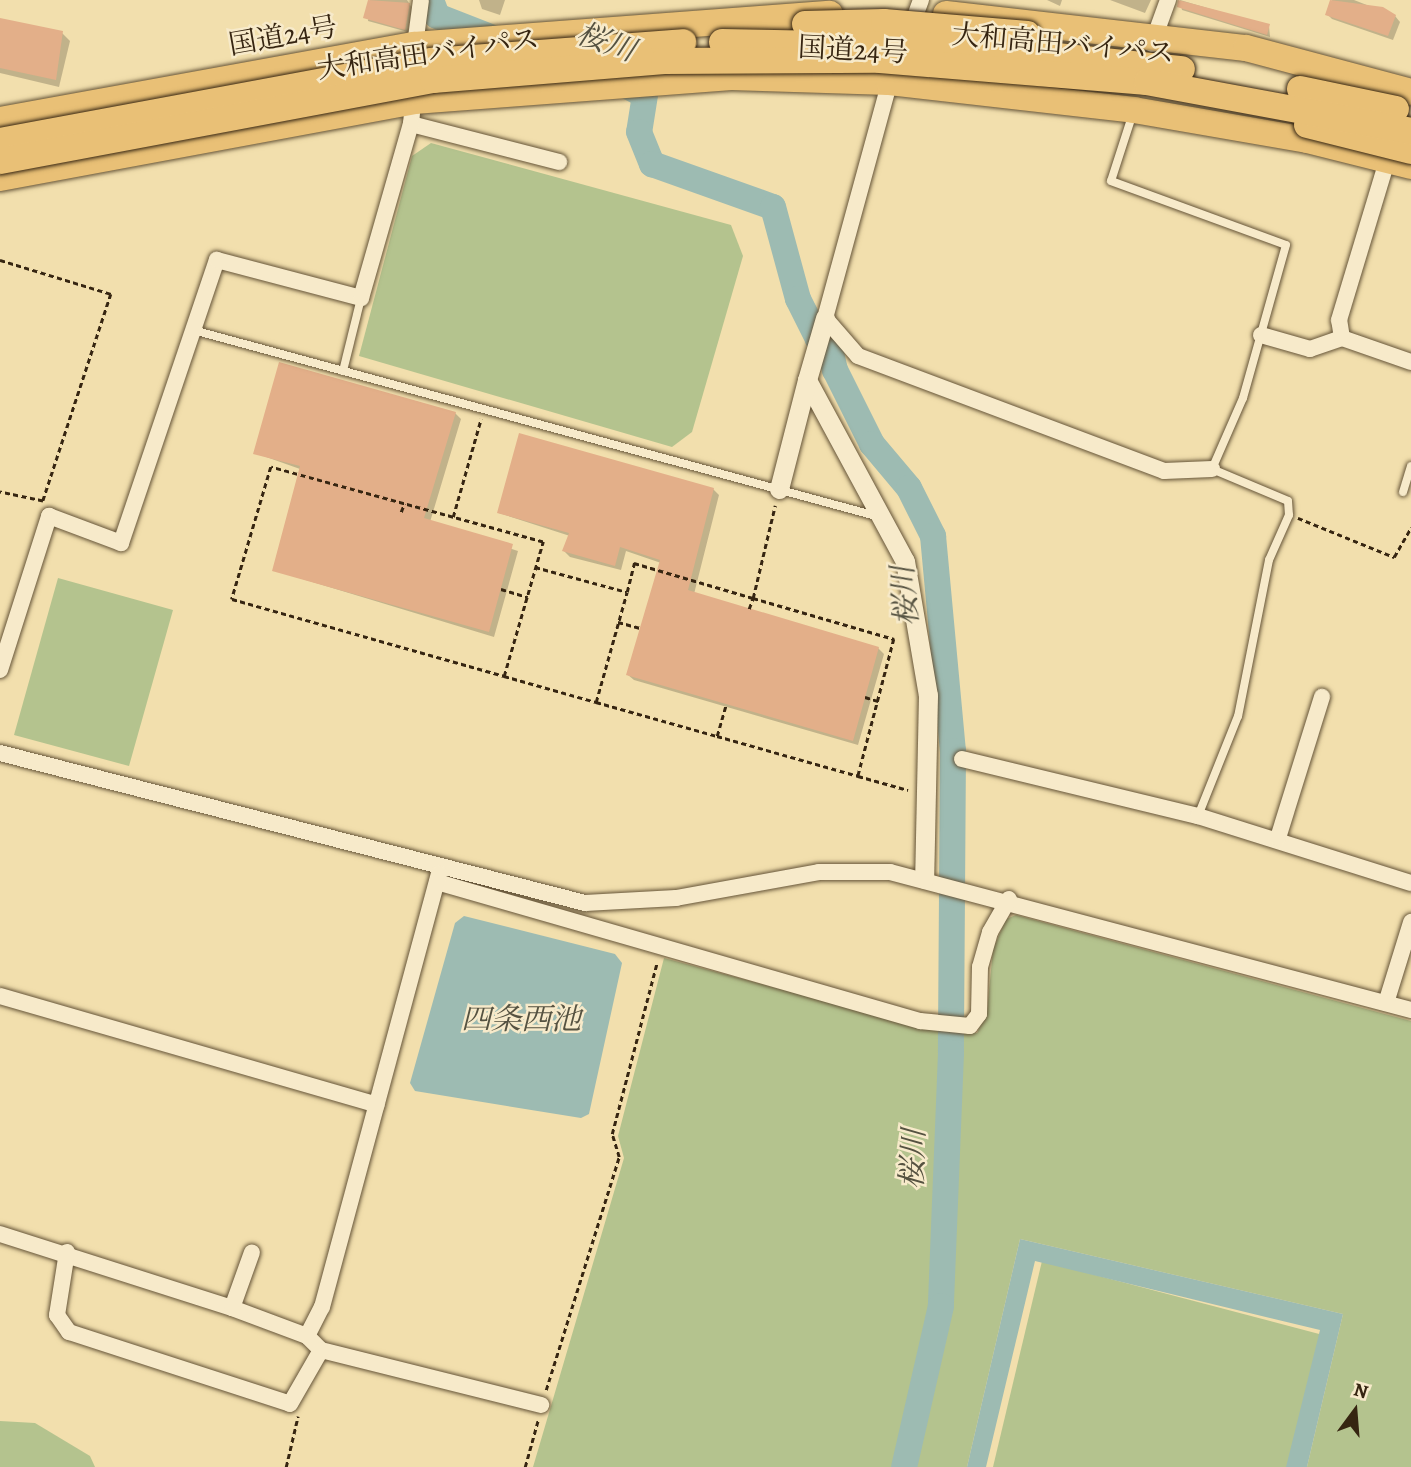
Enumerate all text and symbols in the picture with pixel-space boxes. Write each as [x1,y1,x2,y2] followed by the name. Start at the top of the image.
[226,10,340,62] street label: 国道24号
[572,15,640,69] water label: 桜川
[950,18,1176,70] street label: 大和高田バイパス
[315,22,541,86] street label: 大和高田バイパス
[797,30,909,70] street label: 国道24号
[884,565,926,627] water label: 桜川
[461,1001,581,1037] water label: 四条西池
[894,1128,932,1190] water label: 桜川
[1320,1376,1390,1446] north arrow
[1351,1376,1371,1405] text: N

